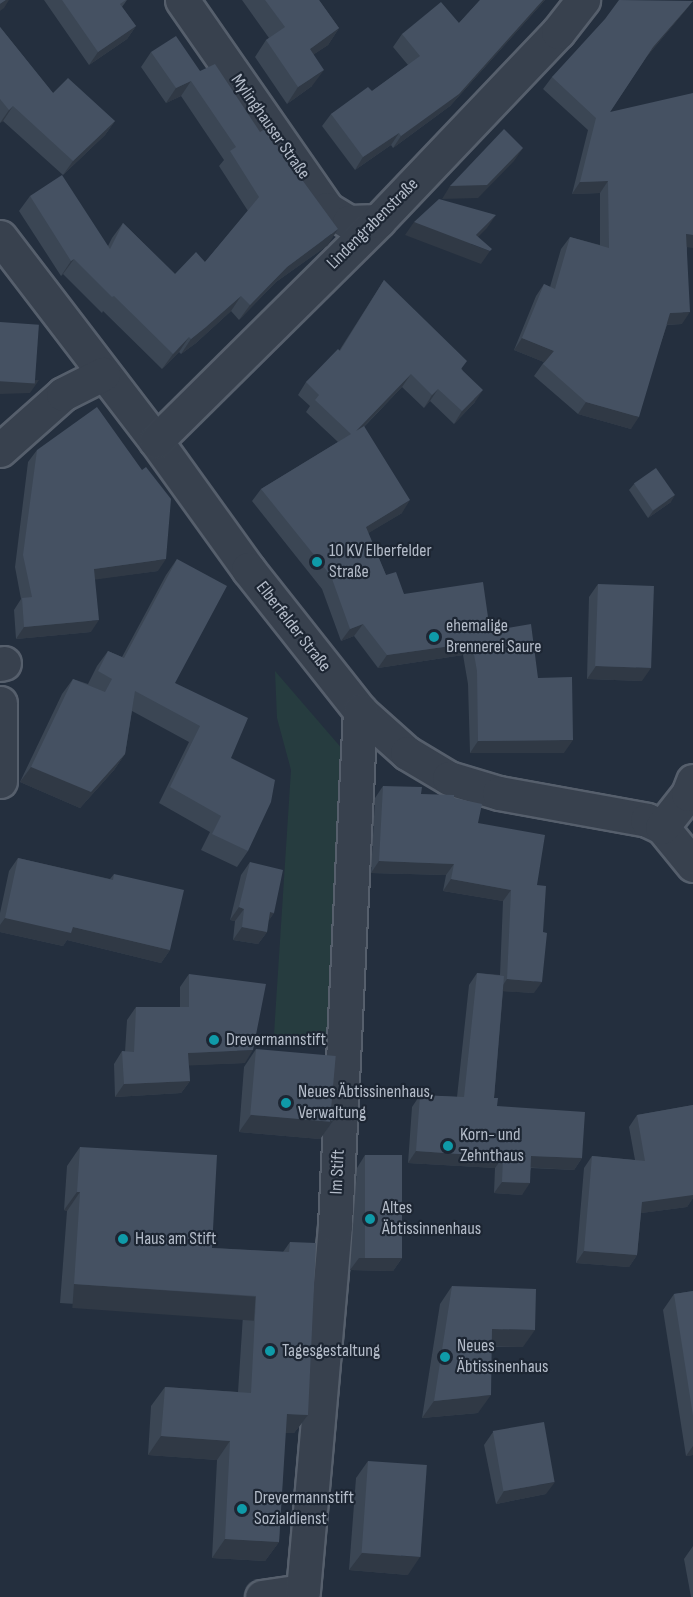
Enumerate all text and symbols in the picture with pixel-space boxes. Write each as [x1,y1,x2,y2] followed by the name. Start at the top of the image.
[226,70,314,184] street label: Mylinghauser Straße
[323,174,423,274] street label: Lindengrabenstraße
[329,541,432,584] place label: 10 KV Elberfelder Straße
[310,555,324,569] marker: 10 KV Elberfelder Straße
[251,577,335,677] street label: Elberfelder Straße
[446,616,541,658] place label: ehemalige Brennerei Saure
[427,630,441,644] marker: ehemalige Brennerei Saure
[226,1029,326,1051] place label: Drevermannstift
[207,1033,221,1047] marker: Drevermannstift
[298,1082,434,1124] place label: Neues Äbtissinenhaus, Verwaltung
[279,1096,293,1110] marker: Neues Äbtissinenhaus, Verwaltung
[460,1125,524,1168] place label: Korn- und Zehnthaus
[441,1139,455,1153] marker: Korn- und Zehnthaus
[326,1149,350,1195] street label: Im Stift
[382,1198,481,1240] place label: Altes Äbtissinnenhaus
[363,1212,377,1226] marker: Altes Äbtissinnenhaus
[135,1228,216,1250] place label: Haus am Stift
[116,1232,130,1246] marker: Haus am Stift
[457,1336,549,1378] place label: Neues Äbtissinenhaus
[282,1340,380,1362] place label: Tagesgestaltung
[263,1344,277,1358] marker: Tagesgestaltung
[438,1350,452,1364] marker: Neues Äbtissinenhaus
[254,1488,354,1530] place label: Drevermannstift Sozialdienst
[235,1502,249,1516] marker: Drevermannstift Sozialdienst

